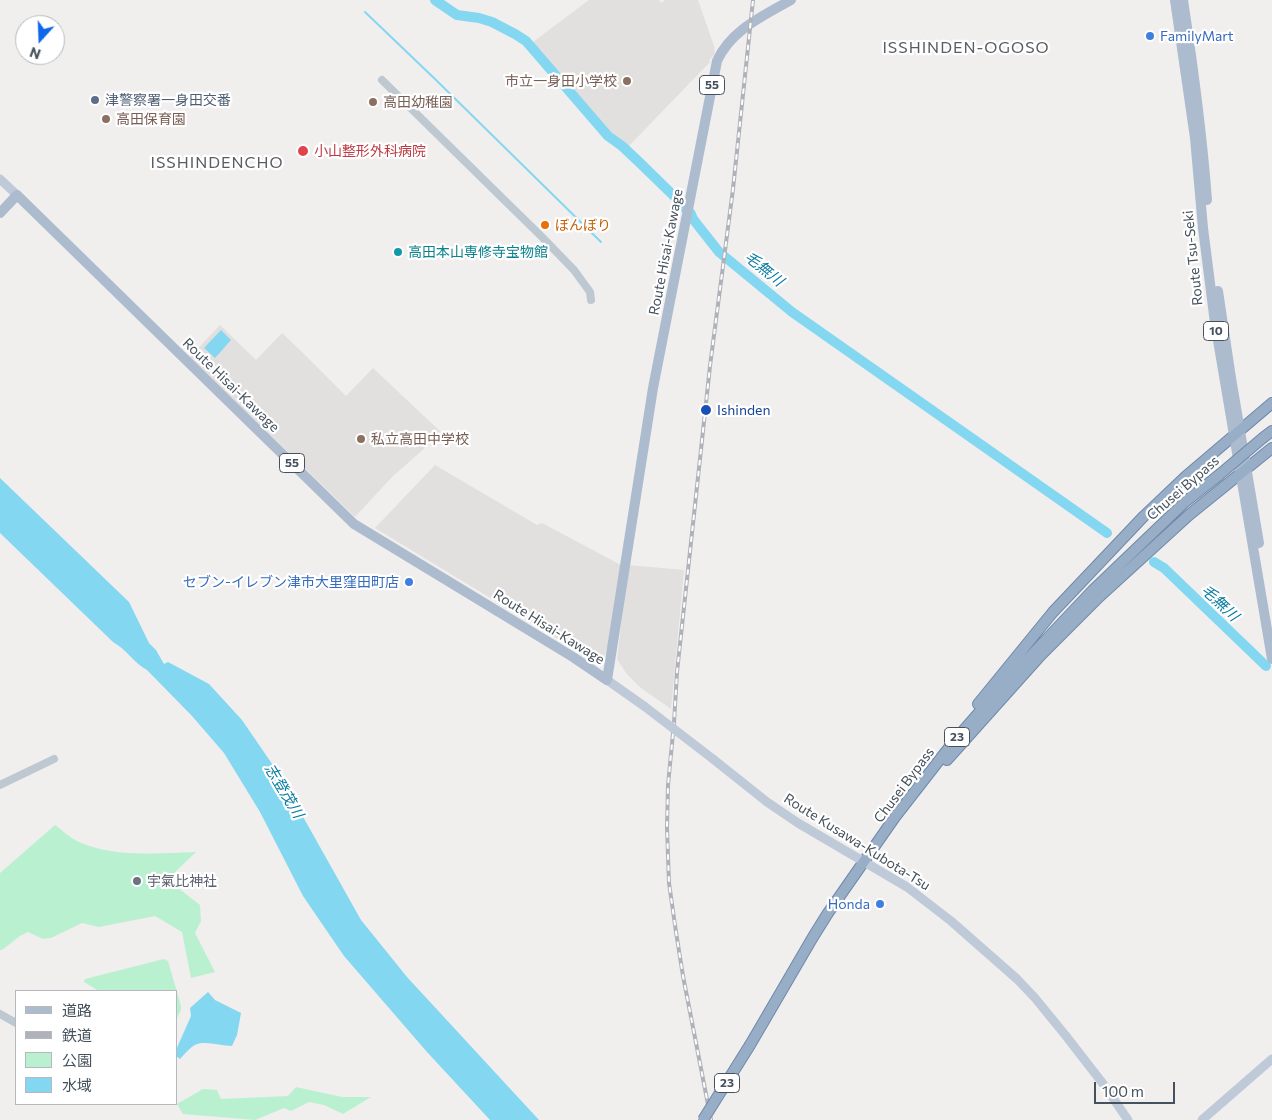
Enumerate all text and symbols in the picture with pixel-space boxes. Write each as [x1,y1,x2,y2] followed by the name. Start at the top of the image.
[15,15,65,65] north arrow
[1160,28,1234,44] place label: FamilyMart
[1144,30,1156,42] marker: FamilyMart
[881,38,1051,58] district label: ISSHINDEN-OGOSO
[27,44,43,63] text: N
[505,73,617,89] place label: 市立一身田小学校
[621,75,633,87] marker: 市立一身田小学校
[700,76,724,94] road number: 55
[105,92,231,108] place label: 津警察署一身田交番
[89,94,101,106] marker: 津警察署一身田交番
[383,94,453,110] place label: 高田幼稚園
[367,96,379,108] marker: 高田幼稚園
[116,111,186,127] place label: 高田保育園
[100,113,112,125] marker: 高田保育園
[314,143,426,159] place label: 小山整形外科病院
[296,144,310,158] marker: 小山整形外科病院
[149,153,285,173] district label: ISSHINDENCHO
[646,188,686,316] street label: Route Hisai-Kawage
[1180,210,1206,306] street label: Route Tsu-Seki
[555,217,611,233] place label: ぼんぼり
[539,219,551,231] marker: ぼんぼり
[408,244,548,260] place label: 高田本山専修寺宝物館
[392,246,404,258] marker: 高田本山専修寺宝物館
[741,248,787,290] water label: 毛無川
[1204,322,1228,341] road number: 10
[179,335,283,435] street label: Route Hisai-Kawage
[717,402,770,418] place label: Ishinden
[699,403,713,417] marker: Ishinden
[371,431,469,447] place label: 私立高田中学校
[355,433,367,445] marker: 私立高田中学校
[1144,452,1222,524] street label: Chusei Bypass
[280,453,304,472] road number: 55
[183,574,399,590] place label: セブン-イレブン津市大里窪田町店
[403,576,415,588] marker: セブン-イレブン津市大里窪田町店
[1197,581,1243,625] water label: 毛無川
[490,586,608,668] street label: Route Hisai-Kawage
[944,728,970,746] road number: 23
[870,744,938,826] street label: Chusei Bypass
[261,761,307,821] water label: 志登茂川
[781,790,933,894] street label: Route Kusawa-Kubota-Tsu
[147,873,217,889] place label: 宇氣比神社
[131,875,143,887] marker: 宇氣比神社
[828,896,870,912] place label: Honda
[874,898,886,910] marker: Honda
[15,990,178,1105] legend
[62,1001,92,1019] text: 道路
[62,1026,92,1044] text: 鉄道
[62,1051,92,1069] text: 公園
[1097,1072,1178,1104] scale bar
[714,1074,740,1092] road number: 23
[62,1076,92,1094] text: 水域
[1102,1082,1144,1100] text: 100 m

